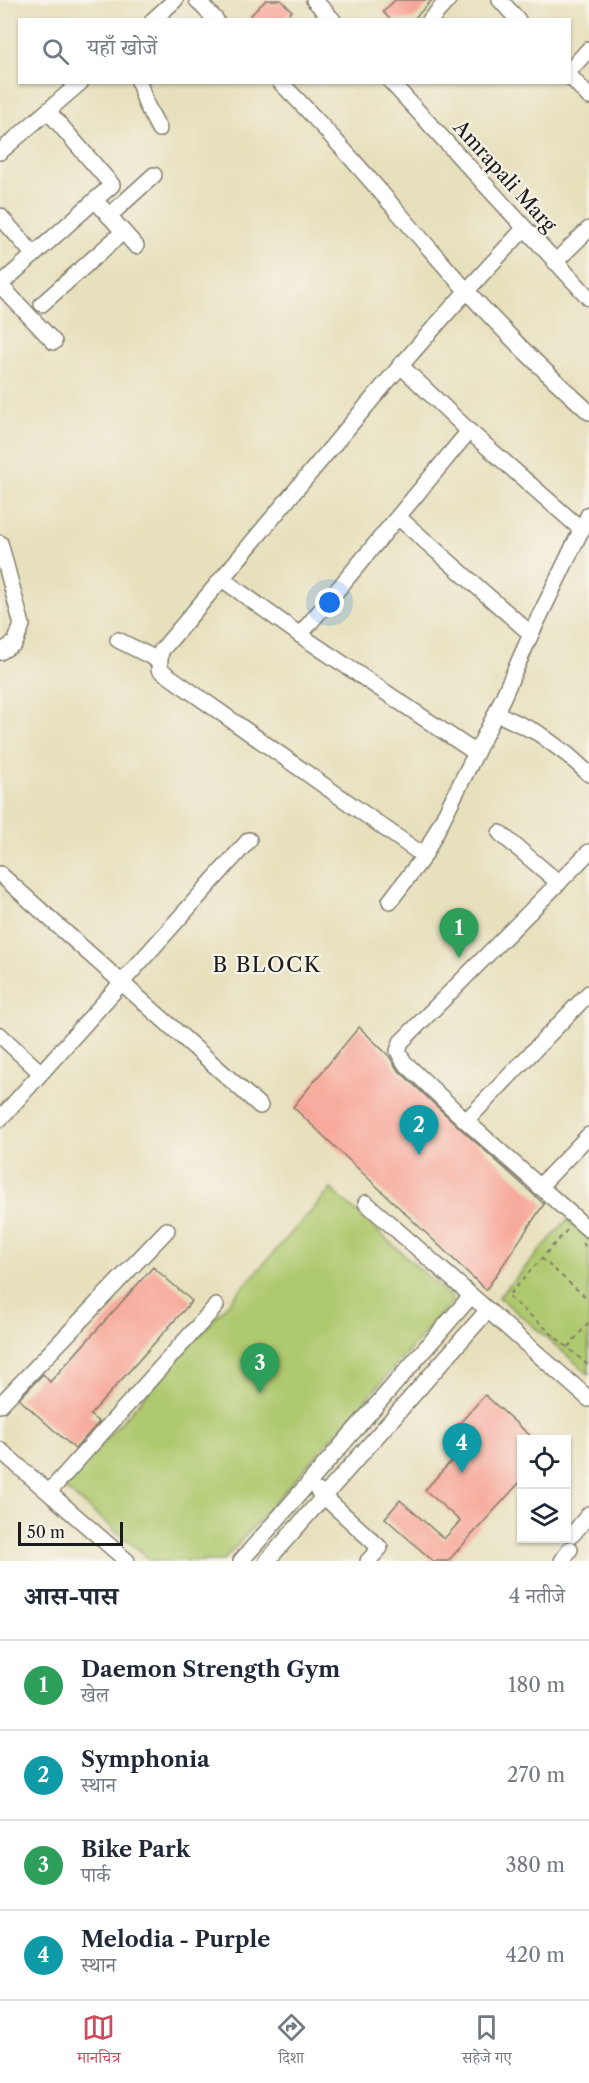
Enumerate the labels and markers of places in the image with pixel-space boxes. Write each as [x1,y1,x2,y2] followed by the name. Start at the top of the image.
[440,908,478,958] pin: 1
[400,1106,438,1155] pin: 2
[240,1344,280,1393] pin: 3
[442,1424,482,1473] pin: 4

